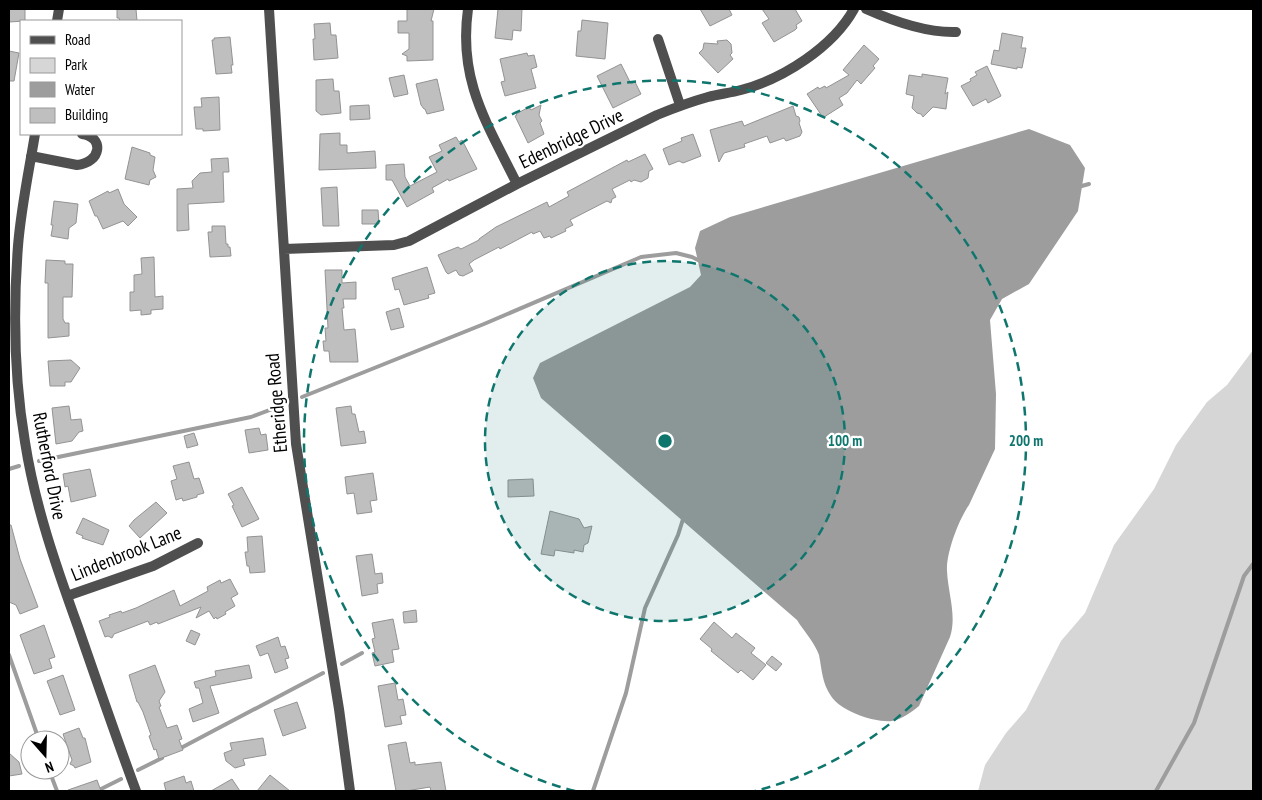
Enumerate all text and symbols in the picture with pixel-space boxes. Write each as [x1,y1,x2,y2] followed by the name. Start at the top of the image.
[20,20,182,135] legend
[65,30,91,49] text: Road
[65,55,87,74] text: Park
[65,80,96,99] text: Water
[515,102,627,174] street label: Edenbridge Drive
[65,105,108,124] text: Building
[260,352,292,454] street label: Etheridge Road
[28,410,72,522] street label: Rutherford Drive
[828,431,862,450] text: 100 m
[1009,431,1043,450] text: 200 m
[656,432,674,450] centre of rings
[67,520,185,586] street label: Lindenbrook Lane
[20,730,70,780] north arrow
[43,757,56,777] text: N

